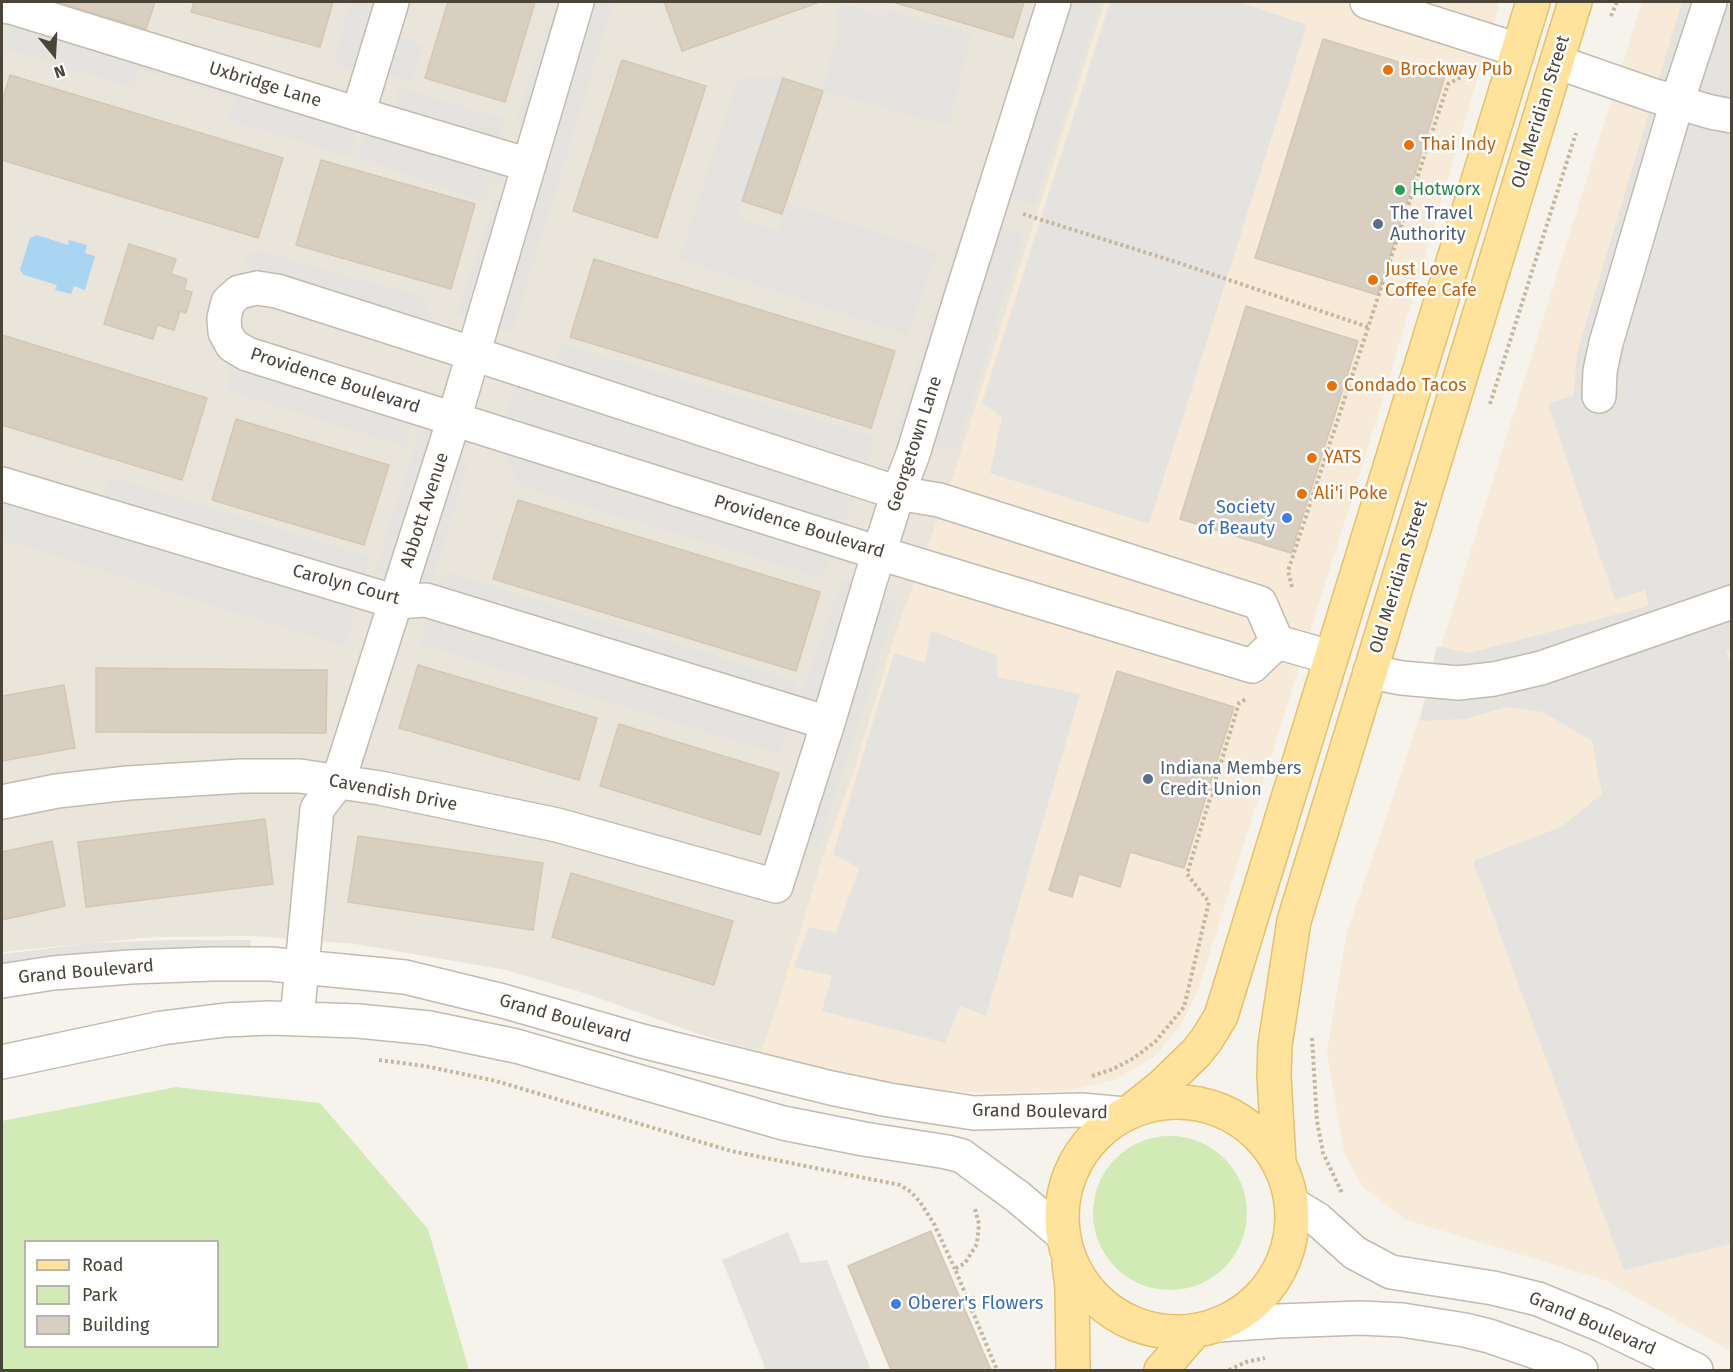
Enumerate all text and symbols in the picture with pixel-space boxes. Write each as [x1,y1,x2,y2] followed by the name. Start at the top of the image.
[24,24,84,84] north arrow
[1507,33,1575,191] street label: Old Meridian Street
[206,58,324,112] street label: Uxbridge Lane
[1400,59,1513,81] place label: Brockway Pub
[52,61,68,82] text: N
[1381,63,1395,77] marker: Brockway Pub
[1421,134,1496,156] place label: Thai Indy
[1402,138,1416,152] marker: Thai Indy
[1412,179,1480,201] place label: Hotworx
[1393,183,1407,197] marker: Hotworx
[1390,203,1473,246] place label: The Travel Authority
[1371,217,1385,231] marker: The Travel Authority
[1385,259,1477,302] place label: Just Love Coffee Cafe
[1366,273,1380,287] marker: Just Love Coffee Cafe
[247,343,423,419] street label: Providence Boulevard
[883,374,947,514] street label: Georgetown Lane
[1344,375,1467,397] place label: Condado Tacos
[1325,379,1339,393] marker: Condado Tacos
[1324,447,1361,469] place label: YATS
[396,450,454,570] street label: Abbott Avenue
[1305,451,1319,465] marker: YATS
[1314,483,1388,505] place label: Ali'i Poke
[1295,487,1309,501] marker: Ali'i Poke
[711,491,887,563] street label: Providence Boulevard
[1198,497,1275,540] place label: Society of Beauty
[1365,498,1433,656] street label: Old Meridian Street
[1280,511,1294,525] marker: Society of Beauty
[290,560,402,610] street label: Carolyn Court
[1160,758,1301,800] place label: Indiana Members Credit Union
[327,770,459,816] street label: Cavendish Drive
[1141,772,1155,786] marker: Indiana Members Credit Union
[17,955,155,989] street label: Grand Boulevard
[497,990,633,1048] street label: Grand Boulevard
[972,1100,1108,1124] street label: Grand Boulevard
[24,1240,219,1348] legend
[82,1254,124,1276] text: Road
[82,1284,117,1306] text: Park
[1525,1288,1659,1360] street label: Grand Boulevard
[908,1293,1043,1315] place label: Oberer's Flowers
[889,1297,903,1311] marker: Oberer's Flowers
[82,1314,149,1336] text: Building

